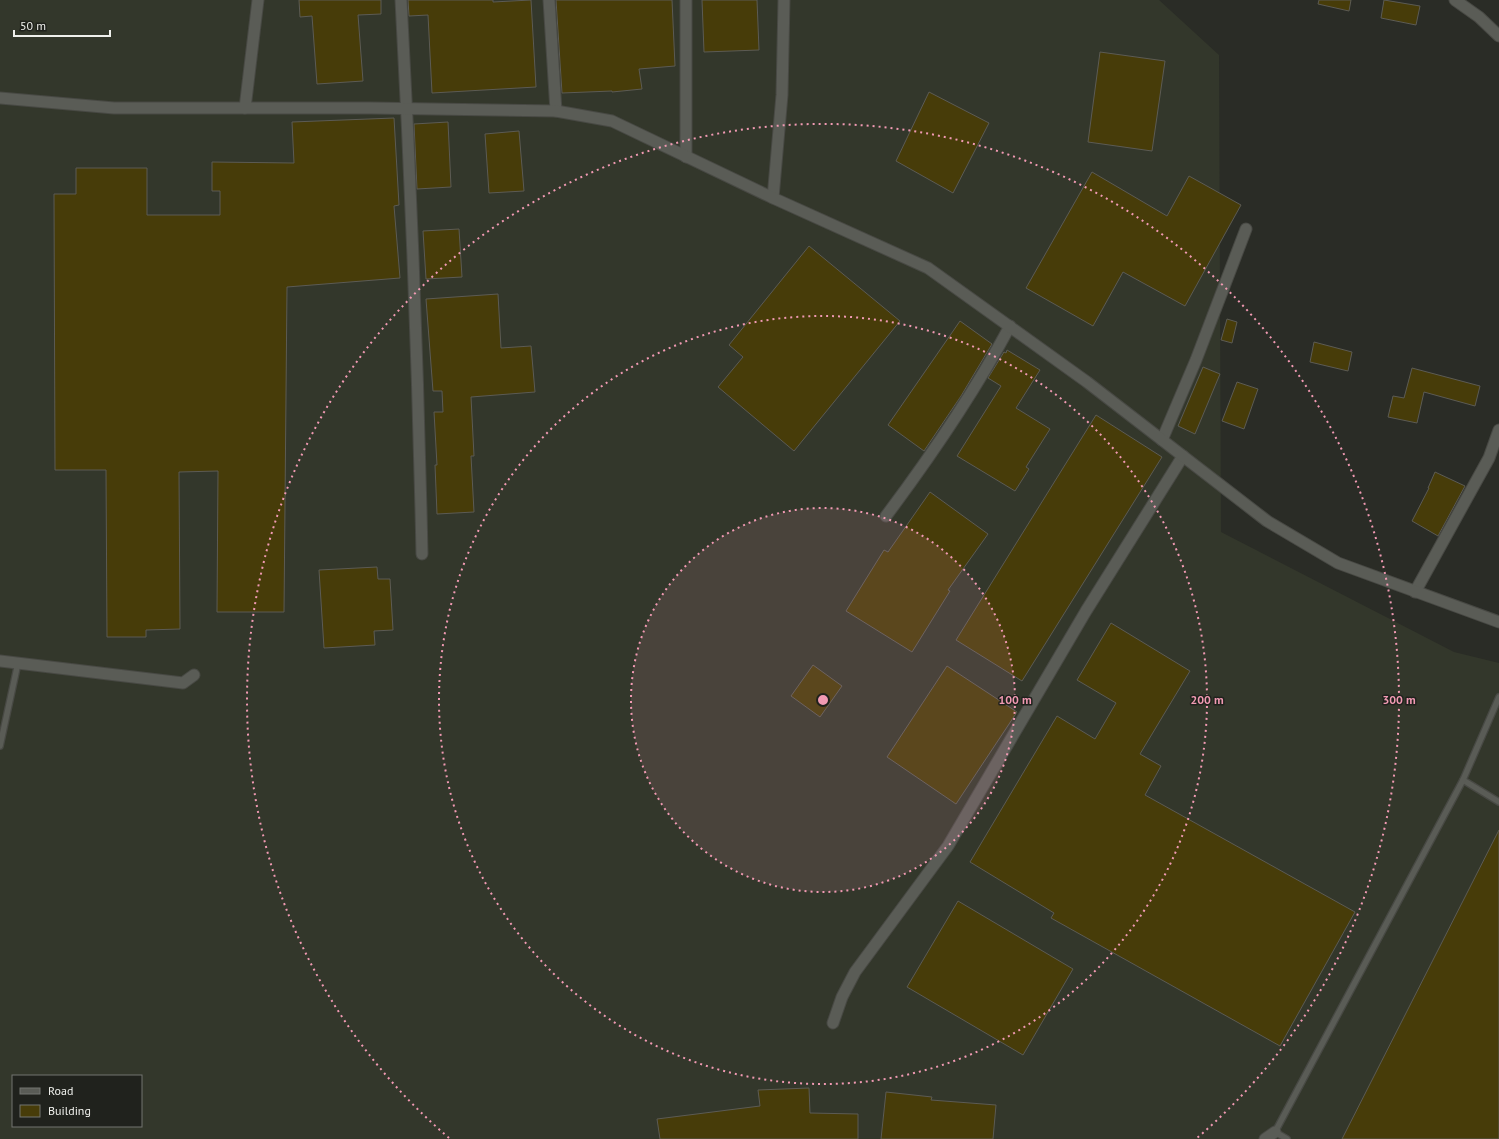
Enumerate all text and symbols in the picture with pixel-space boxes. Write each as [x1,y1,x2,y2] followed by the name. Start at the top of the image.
[14,12,110,38] scale bar
[20,18,46,33] text: 50 m
[998,692,1032,707] text: 100 m
[1190,692,1224,707] text: 200 m
[1382,692,1416,707] text: 300 m
[816,693,830,707] centre of rings
[12,1075,142,1127] legend
[48,1083,73,1098] text: Road
[48,1103,91,1118] text: Building

